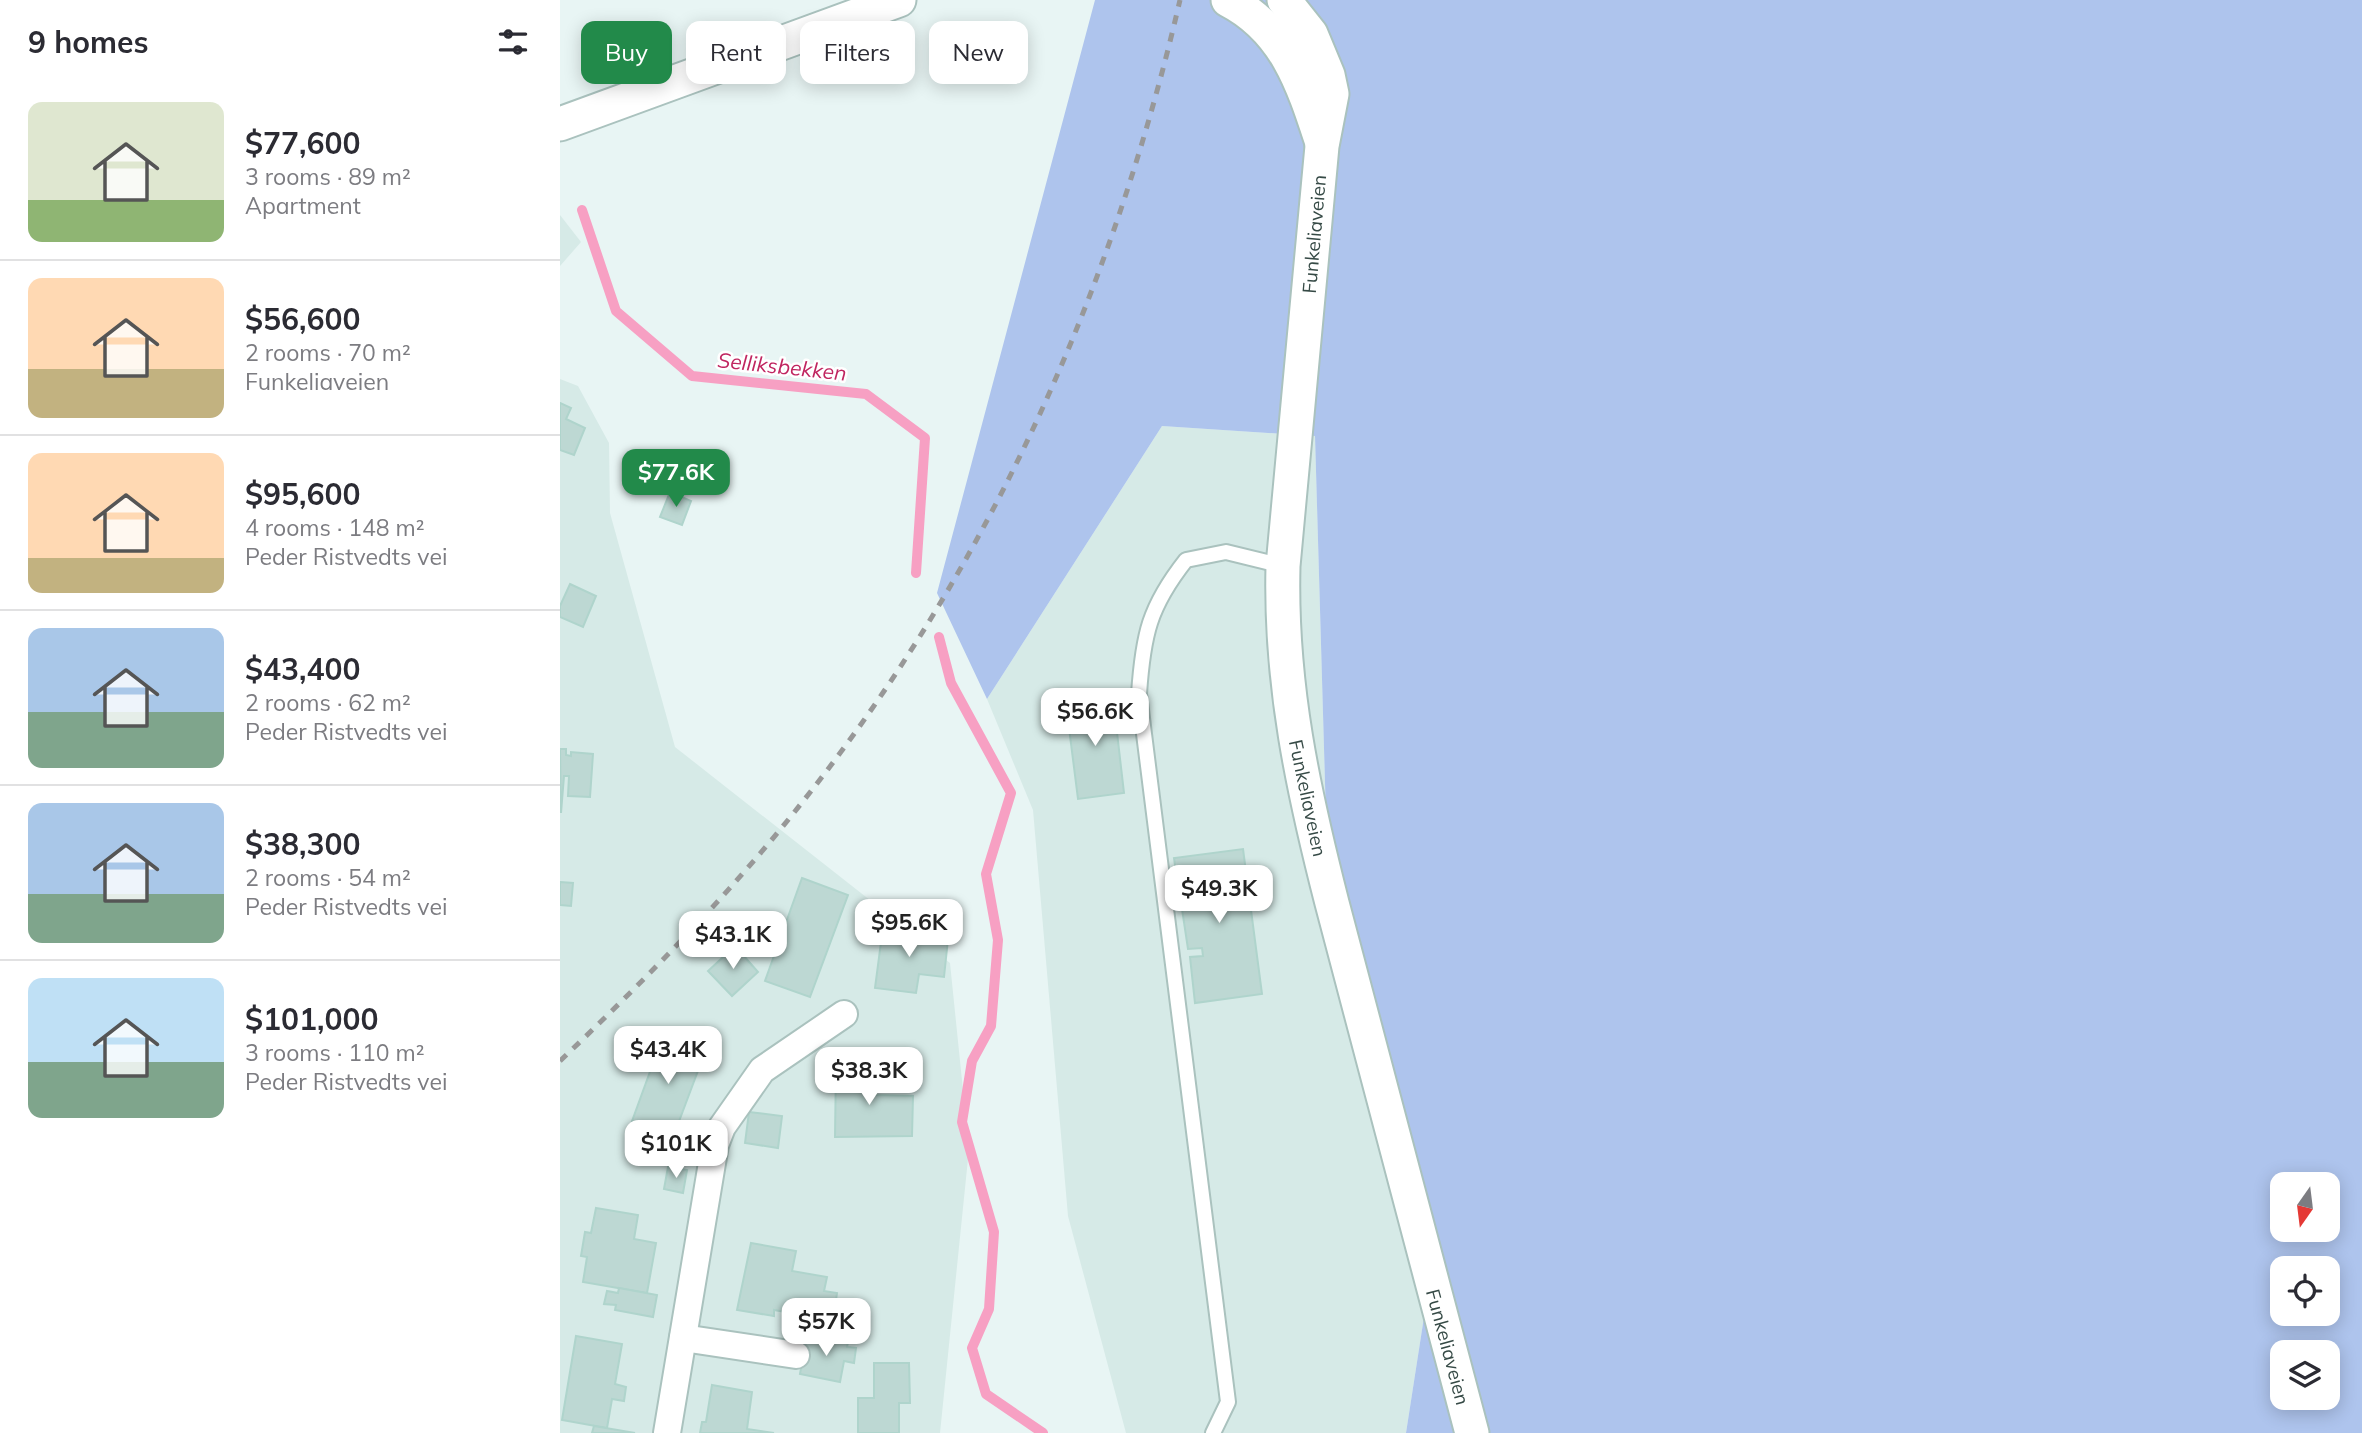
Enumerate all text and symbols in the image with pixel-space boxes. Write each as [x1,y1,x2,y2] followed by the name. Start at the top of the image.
[581,21,672,84] chip: Buy
[686,21,786,84] chip: Rent
[800,21,915,84] chip: Filters
[929,21,1028,84] chip: New
[28,23,149,61] text: 9 homes
[494,23,532,61] icon: filters
[245,124,360,162] text: $77,600
[84,130,168,214] icon: home
[245,162,411,191] text: 3 rooms · 89 m²
[1297,174,1331,294] street label: Funkeliaveien
[245,191,361,220] text: Apartment
[245,300,360,338] text: $56,600
[84,306,168,390] icon: home
[245,338,411,367] text: 2 rooms · 70 m²
[716,346,848,386] water label: Selliksbekken
[245,367,389,396] text: Funkeliaveien
[619,449,733,509] pin: $77.6K
[638,457,714,486] text: $77.6K
[245,475,360,513] text: $95,600
[84,481,168,565] icon: home
[245,513,425,542] text: 4 rooms · 148 m²
[245,542,447,571] text: Peder Ristvedts vei
[245,650,360,688] text: $43,400
[84,656,168,740] icon: home
[245,688,411,717] text: 2 rooms · 62 m²
[1038,688,1152,748] pin: $56.6K
[1057,696,1133,725] text: $56.6K
[245,717,447,746] text: Peder Ristvedts vei
[1284,737,1332,859] street label: Funkeliaveien
[245,825,360,863] text: $38,300
[84,831,168,915] icon: home
[245,863,411,892] text: 2 rooms · 54 m²
[1162,866,1276,925] pin: $49.3K
[1181,873,1257,902] text: $49.3K
[245,892,447,921] text: Peder Ristvedts vei
[852,900,966,959] pin: $95.6K
[871,907,947,936] text: $95.6K
[676,912,790,971] pin: $43.1K
[695,919,771,948] text: $43.1K
[245,1000,378,1038] text: $101,000
[84,1006,168,1090] icon: home
[611,1026,725,1086] pin: $43.4K
[630,1034,706,1063] text: $43.4K
[245,1038,425,1067] text: 3 rooms · 110 m²
[812,1048,926,1107] pin: $38.3K
[831,1055,907,1084] text: $38.3K
[245,1067,447,1096] text: Peder Ristvedts vei
[627,1120,725,1180] pin: $101K
[641,1128,711,1157] text: $101K
[2270,1172,2340,1242] north arrow
[2270,1172,2340,1410] map controls
[2270,1256,2340,1326] button: locate
[1421,1286,1475,1408] street label: Funkeliaveien
[785,1298,867,1358] pin: $57K
[798,1306,854,1335] text: $57K
[2270,1340,2340,1410] button: layers

